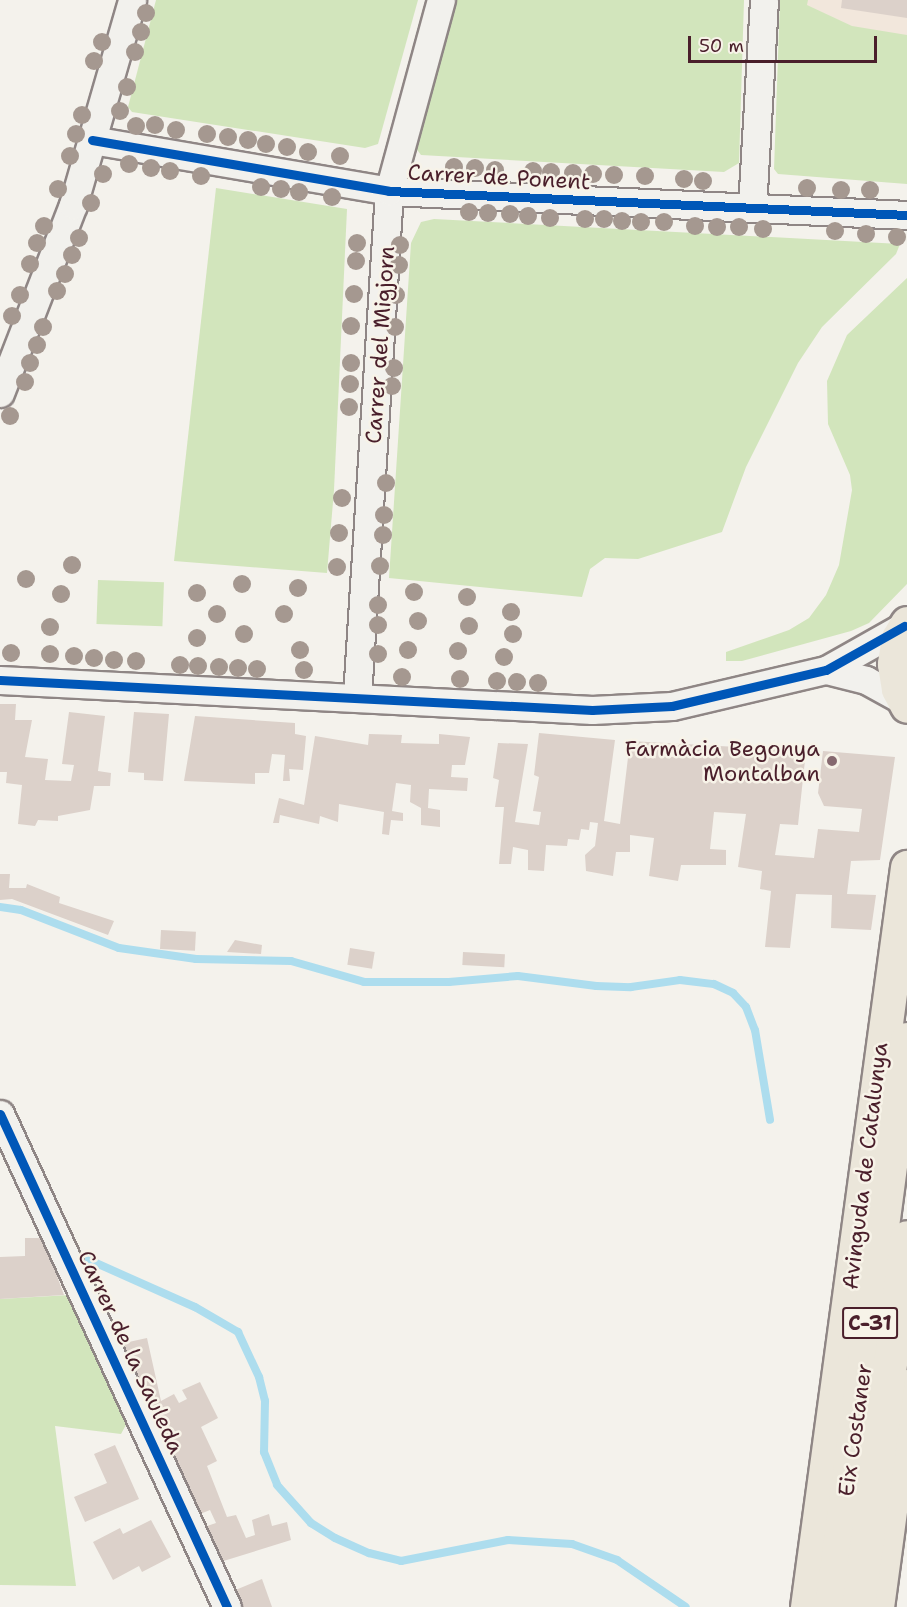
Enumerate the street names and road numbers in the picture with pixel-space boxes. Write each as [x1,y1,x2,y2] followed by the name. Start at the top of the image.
[407,159,591,195] street label: Carrer de Ponent
[360,245,400,445] street label: Carrer del Migjorn
[837,1041,893,1291] street label: Avinguda de Catalunya
[72,1246,190,1458] street label: Carrer de la Sauleda
[842,1305,898,1341] road number: C-31
[833,1362,877,1498] street label: Eix Costaner

